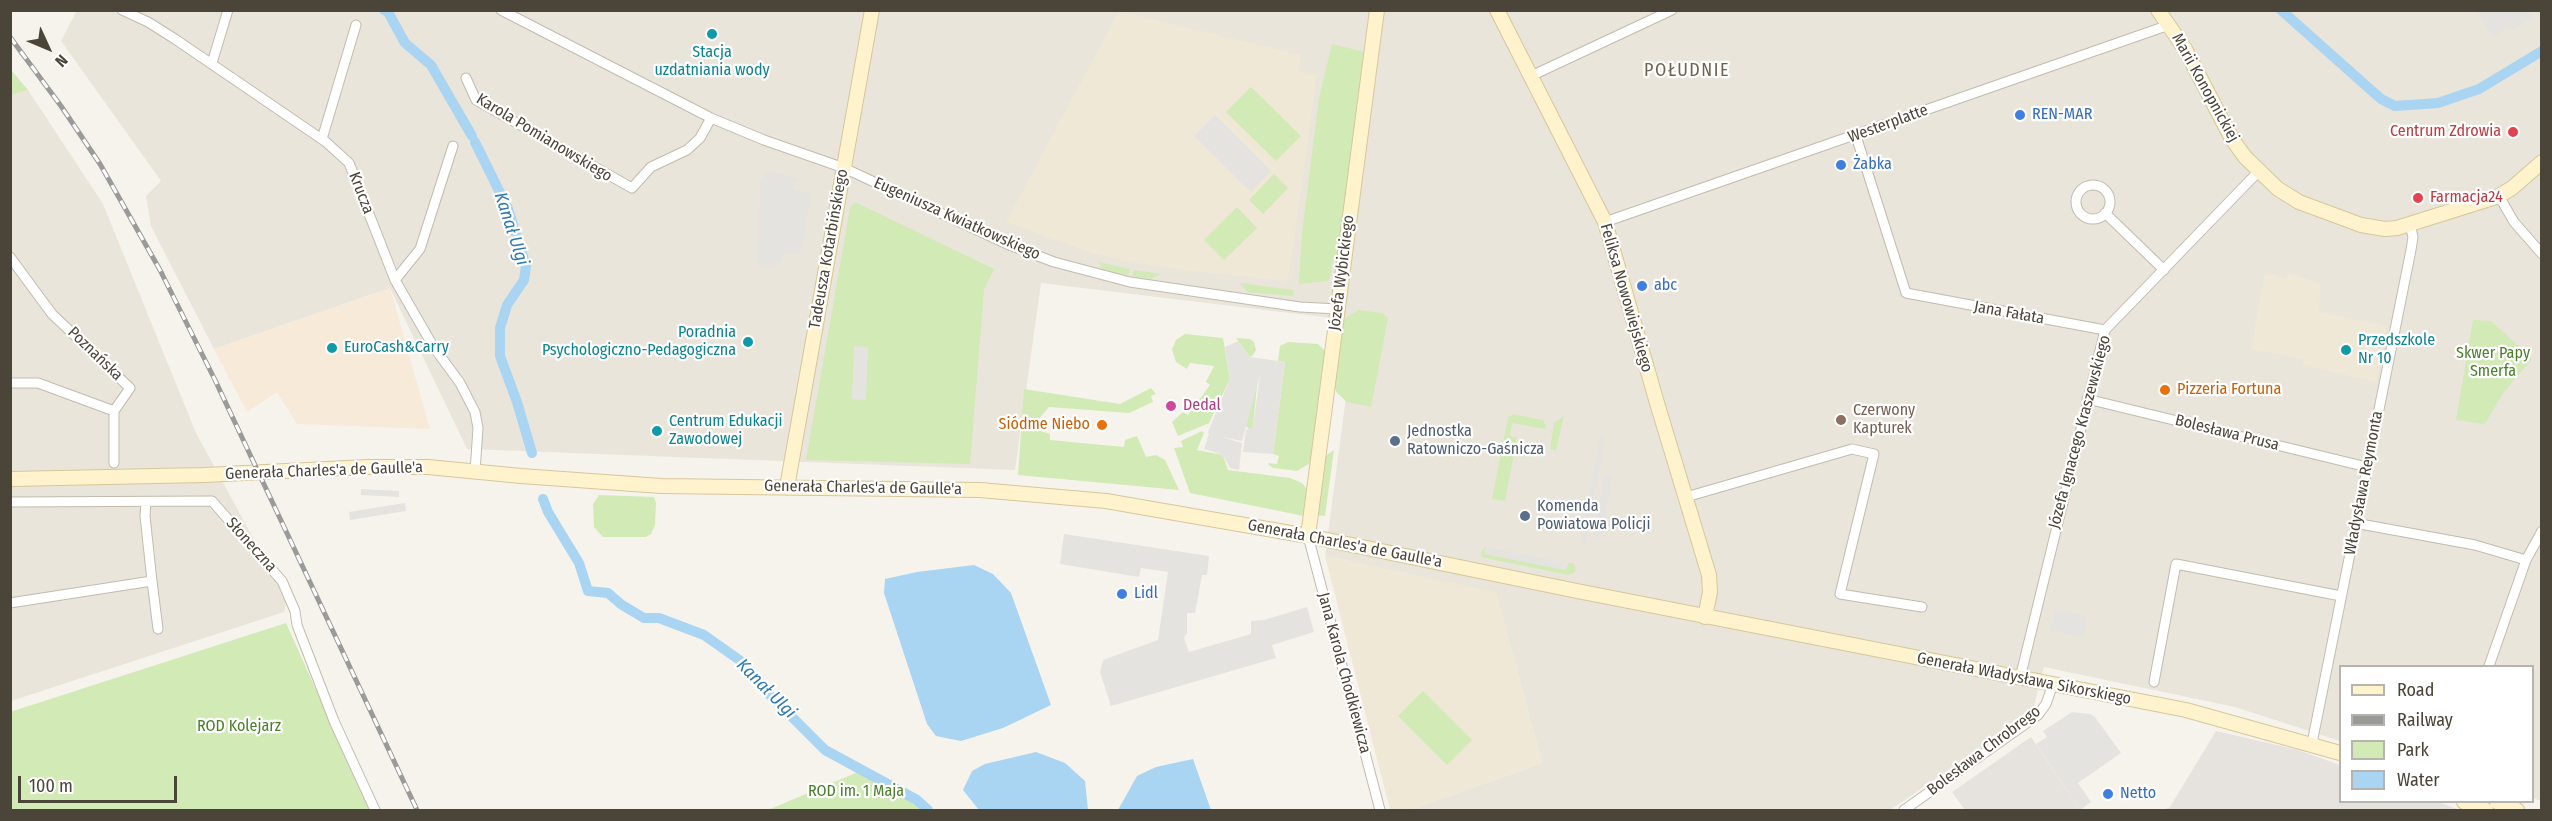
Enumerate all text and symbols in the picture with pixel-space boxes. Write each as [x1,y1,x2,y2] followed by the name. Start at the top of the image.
[18,18,78,78] north arrow
[705,27,719,41] marker: Stacja uzdatniania wody
[2167,30,2243,146] street label: Marii Konopnickiej
[654,43,770,81] place label: Stacja uzdatniania wody
[51,51,71,71] text: N
[1644,60,1730,82] district label: POŁUDNIE
[473,90,615,186] street label: Karola Pomianowskiego
[1845,101,1931,147] street label: Westerplatte
[2032,105,2092,125] place label: REN-MAR
[2013,108,2027,122] marker: REN-MAR
[2390,122,2501,142] place label: Centrum Zdrowia
[2506,125,2520,139] marker: Centrum Zdrowia
[1853,155,1892,175] place label: Żabka
[1834,158,1848,172] marker: Żabka
[805,168,853,330] street label: Tadeusza Kotarbińskiego
[344,169,378,217] street label: Krucza
[871,174,1043,264] street label: Eugeniusza Kwiatkowskiego
[2430,188,2503,208] place label: Farmacja24
[489,190,533,268] water label: Kanał Ulgi
[2411,191,2425,205] marker: Farmacja24
[1325,214,1359,332] street label: Józefa Wybickiego
[1596,221,1656,375] street label: Feliksa Nowowiejskiego
[1654,276,1677,296] place label: abc
[1635,279,1649,293] marker: abc
[1972,297,2046,329] street label: Jana Fałata
[63,323,127,385] street label: Poznańska
[542,323,736,361] place label: Poradnia Psychologiczno-Pedagogiczna
[2358,331,2435,369] place label: Przedszkole Nr 10
[2045,333,2115,531] street label: Józefa Ignacego Kraszewskiego
[741,335,755,349] marker: Poradnia Psychologiczno-Pedagogiczna
[344,338,449,358] place label: EuroCash&Carry
[325,341,339,355] marker: EuroCash&Carry
[2339,343,2353,357] marker: Przedszkole Nr 10
[2456,344,2530,382] park label: Skwer Papy Smerfa
[2177,380,2281,400] place label: Pizzeria Fortuna
[2158,383,2172,397] marker: Pizzeria Fortuna
[1183,396,1221,416] place label: Dedal
[1164,399,1178,413] marker: Dedal
[1853,401,1915,439] place label: Czerwony Kapturek
[2341,409,2387,557] street label: Władysława Reymonta
[2173,411,2281,455] street label: Bolesława Prusa
[669,412,782,450] place label: Centrum Edukacji Zawodowej
[1834,413,1848,427] marker: Czerwony Kapturek
[998,415,1090,435] place label: Siódme Niebo
[1095,418,1109,432] marker: Siódme Niebo
[1407,422,1544,460] place label: Jednostka Ratowniczo-Gaśnicza
[650,424,664,438] marker: Centrum Edukacji Zawodowej
[1388,434,1402,448] marker: Jednostka Ratowniczo-Gaśnicza
[225,458,423,484] street label: Generała Charles'a de Gaulle'a
[764,477,962,499] street label: Generała Charles'a de Gaulle'a
[1537,497,1650,535] place label: Komenda Powiatowa Policji
[1518,509,1532,523] marker: Komenda Powiatowa Policji
[222,514,280,576] street label: Słoneczna
[1246,516,1444,572] street label: Generała Charles'a de Gaulle'a
[1134,584,1158,604] place label: Lidl
[1115,587,1129,601] marker: Lidl
[1313,590,1375,756] street label: Jana Karola Chodkiewicza
[1915,649,2133,709] street label: Generała Władysława Sikorskiego
[732,655,800,723] water label: Kanał Ulgi
[2339,665,2534,803] legend
[2397,679,2434,701] text: Road
[1923,702,2045,800] street label: Bolesława Chrobrego
[2397,709,2453,731] text: Railway
[197,717,281,737] park label: ROD Kolejarz
[2397,739,2429,761] text: Park
[21,764,180,802] scale bar
[2397,769,2440,791] text: Water
[29,775,73,797] text: 100 m
[808,782,904,802] park label: ROD im. 1 Maja
[2120,784,2156,804] place label: Netto
[2101,787,2115,801] marker: Netto

